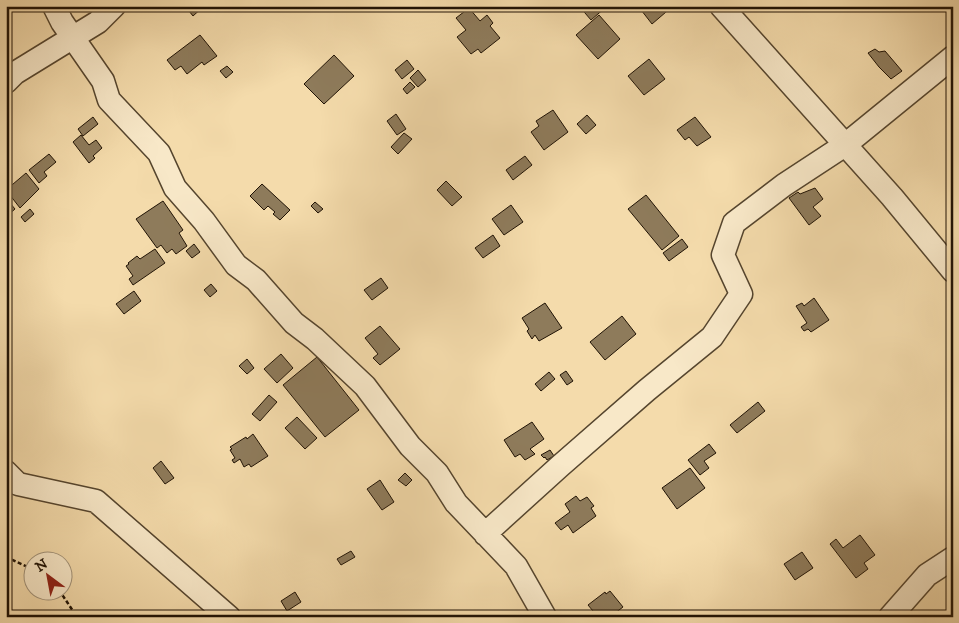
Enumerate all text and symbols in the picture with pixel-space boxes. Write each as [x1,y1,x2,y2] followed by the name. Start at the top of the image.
[22,550,72,600] north arrow
[32,555,52,577] text: N

